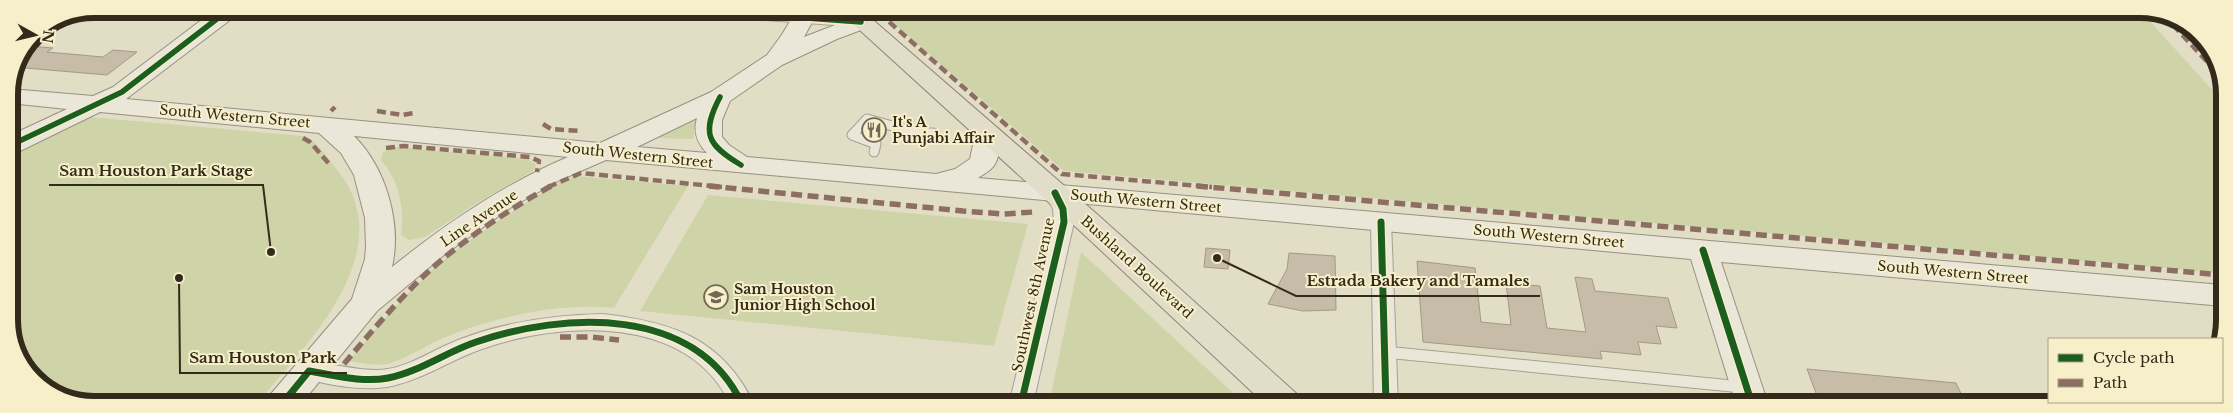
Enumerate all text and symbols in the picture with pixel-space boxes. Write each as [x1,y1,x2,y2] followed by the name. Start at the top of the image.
[10,10,60,60] north arrow
[38,29,58,45] text: N
[159,100,312,132] street label: South Western Street
[892,113,995,147] place label: It's A Punjabi Affair
[861,117,887,143] restaurant icon: It's A Punjabi Affair
[562,138,715,172] street label: South Western Street
[49,155,263,185] callout: Sam Houston Park Stage
[59,161,253,180] text: Sam Houston Park Stage
[1070,185,1223,217] street label: South Western Street
[437,186,521,250] street label: Line Avenue
[1077,212,1197,323] street label: Bushland Boulevard
[1008,216,1058,374] street label: Southwest 8th Avenue
[1473,220,1626,252] street label: South Western Street
[1877,256,2030,288] street label: South Western Street
[1296,266,1540,296] callout: Estrada Bakery and Tamales
[1306,271,1530,290] text: Estrada Bakery and Tamales
[731,280,875,314] place label: Sam Houston Junior High School
[703,284,729,310] school or university icon: Sam Houston Junior High School
[2048,338,2223,403] legend
[180,343,347,373] callout: Sam Houston Park
[189,348,338,367] text: Sam Houston Park
[2093,348,2175,367] text: Cycle path
[2093,373,2127,392] text: Path

